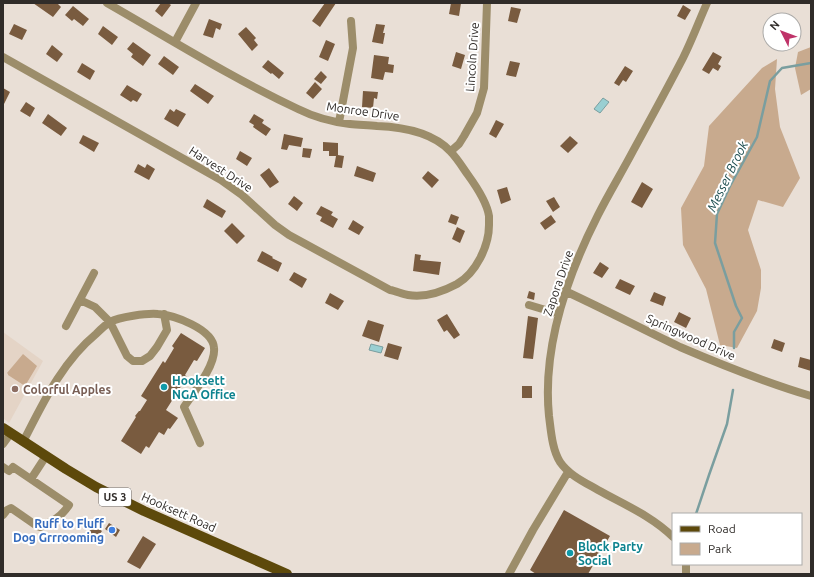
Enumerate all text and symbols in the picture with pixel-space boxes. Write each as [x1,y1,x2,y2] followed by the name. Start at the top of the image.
[762,12,802,52] north arrow
[767,18,782,32] text: N
[463,22,481,92] street label: Lincoln Drive
[326,99,400,123] street label: Monroe Drive
[704,138,750,214] water label: Messer Brook
[187,144,255,194] street label: Harvest Drive
[541,248,575,318] street label: Zapora Drive
[645,312,737,362] street label: Springwood Drive
[172,374,236,401] place label: Hooksett NGA Office
[159,382,169,392] marker: Hooksett NGA Office
[23,383,111,396] place label: Colorful Apples
[10,384,20,394] marker: Colorful Apples
[99,488,131,506] road number: US 3
[140,490,218,534] street label: Hooksett Road
[672,513,802,565] legend
[13,517,104,544] place label: Ruff to Fluff Dog Grrrooming
[708,522,736,535] text: Road
[107,525,117,535] marker: Ruff to Fluff Dog Grrrooming
[578,540,643,567] place label: Block Party Social
[708,542,732,555] text: Park
[565,548,575,558] marker: Block Party Social

